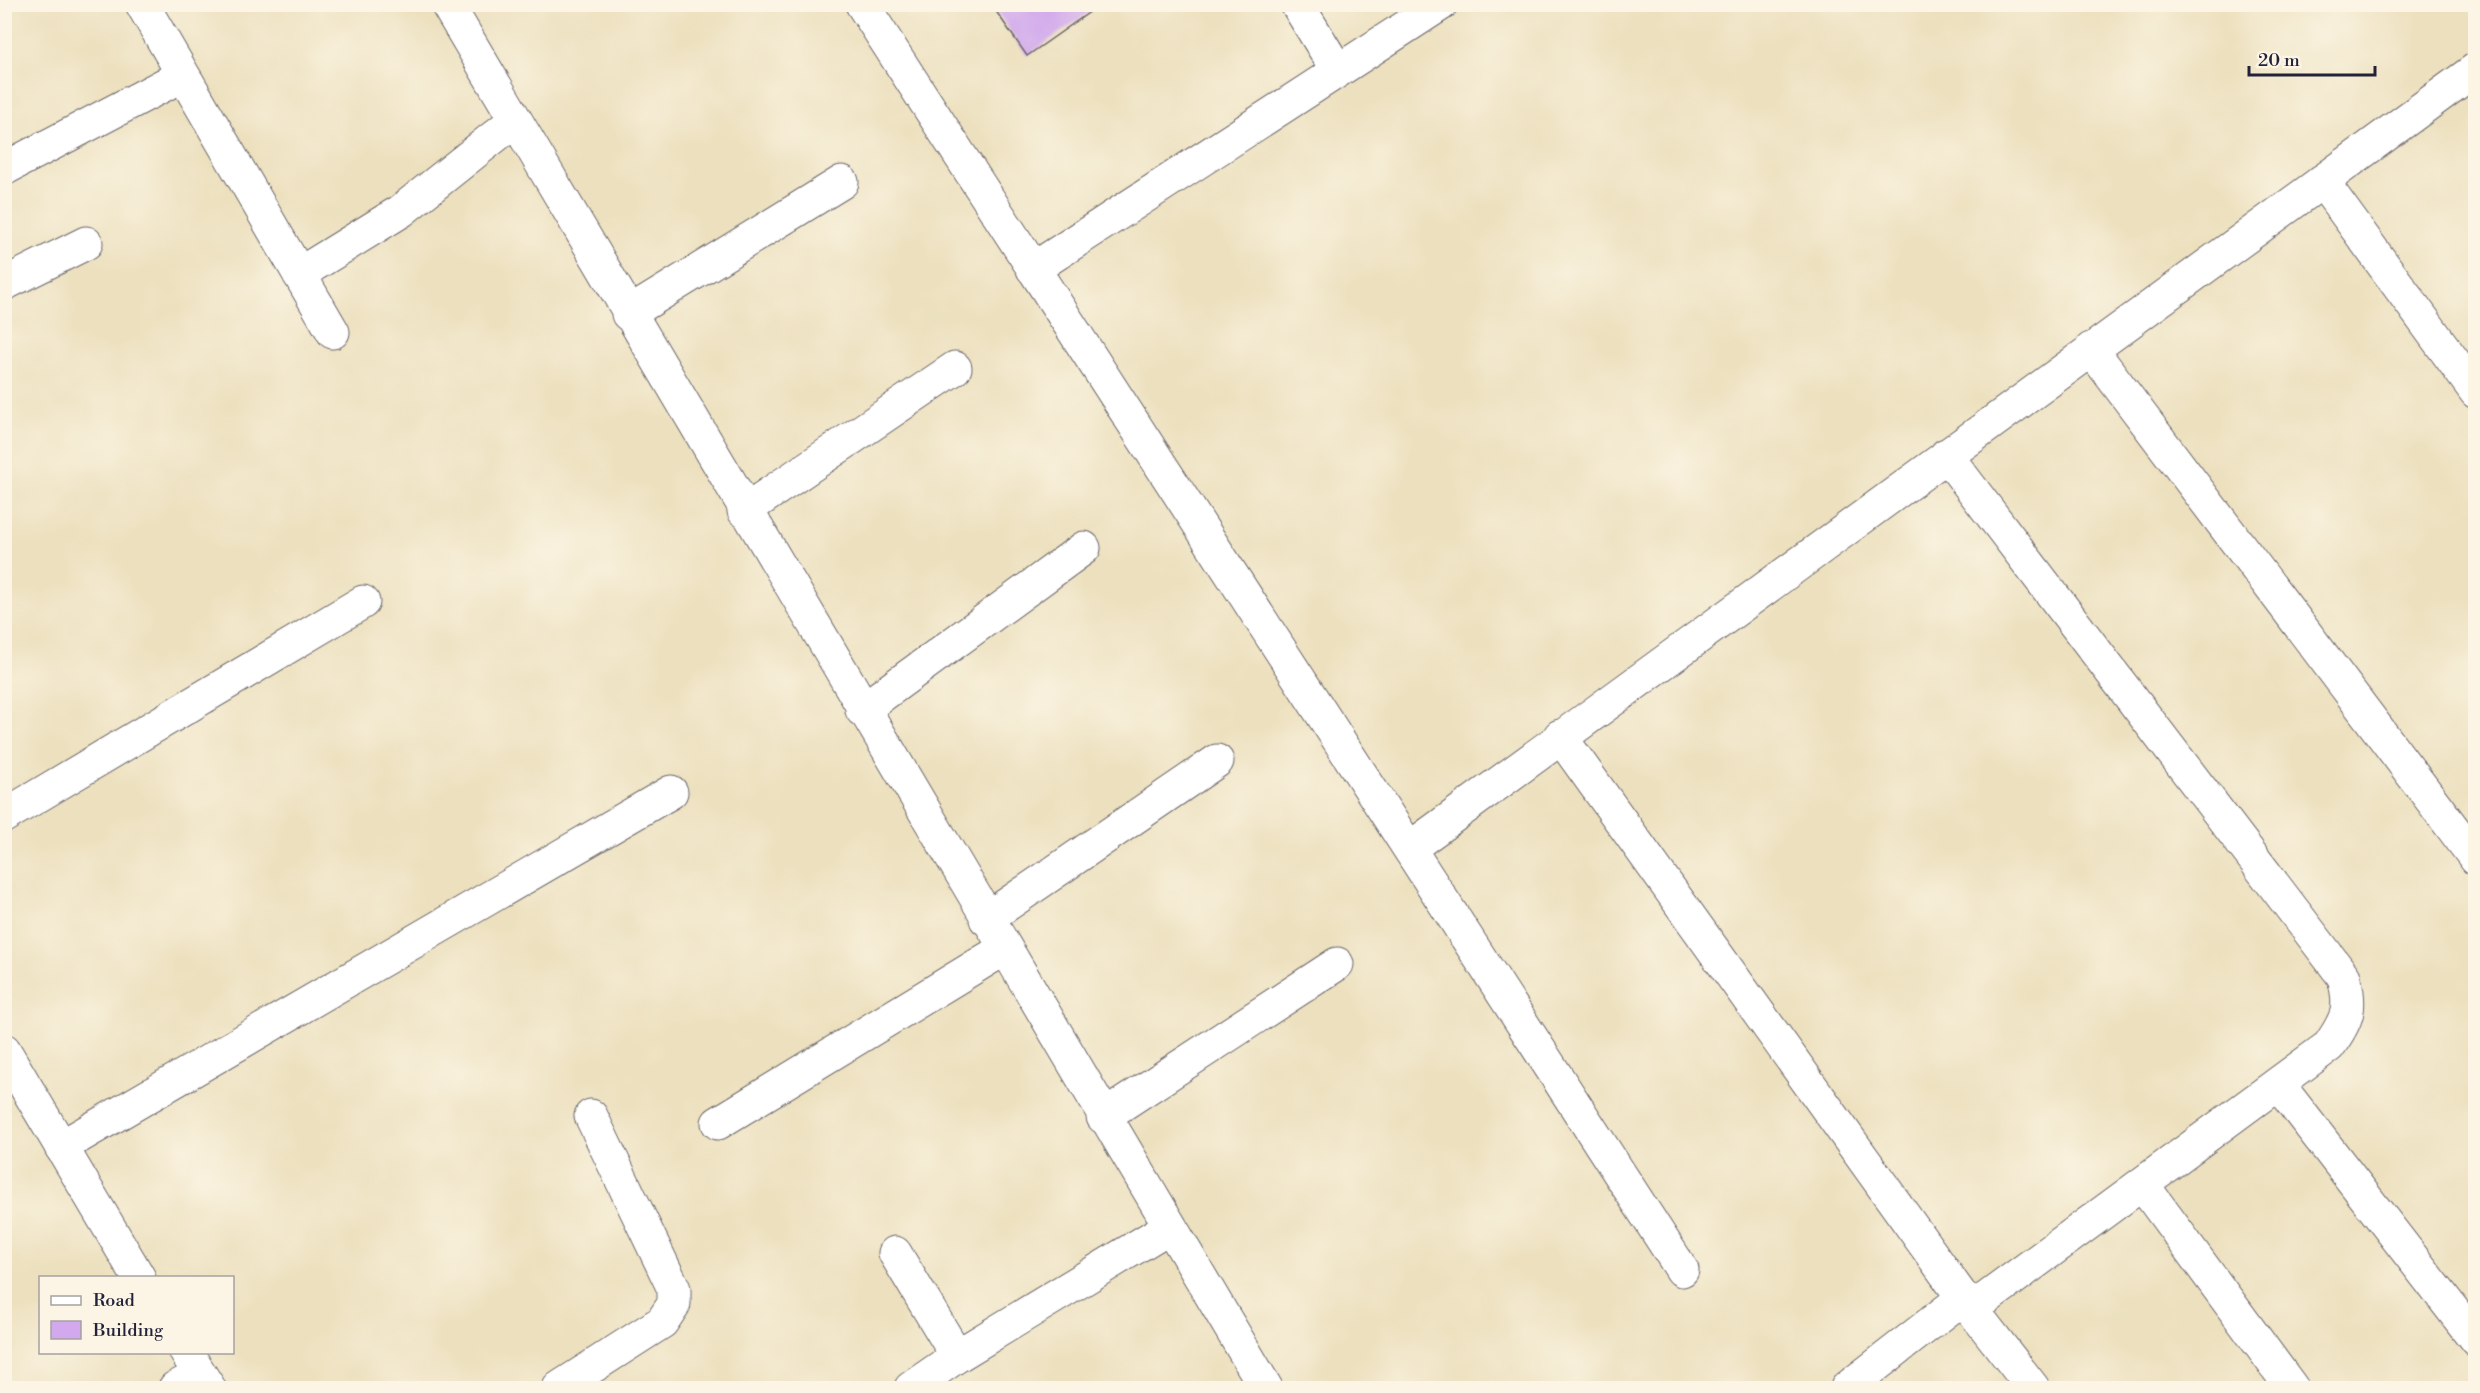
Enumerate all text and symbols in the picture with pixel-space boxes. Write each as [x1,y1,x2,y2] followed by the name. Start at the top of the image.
[2249,39,2375,77] scale bar
[2258,49,2300,72] text: 20 m
[39,1276,234,1354] legend
[93,1289,136,1312] text: Road
[92,1319,164,1342] text: Building

